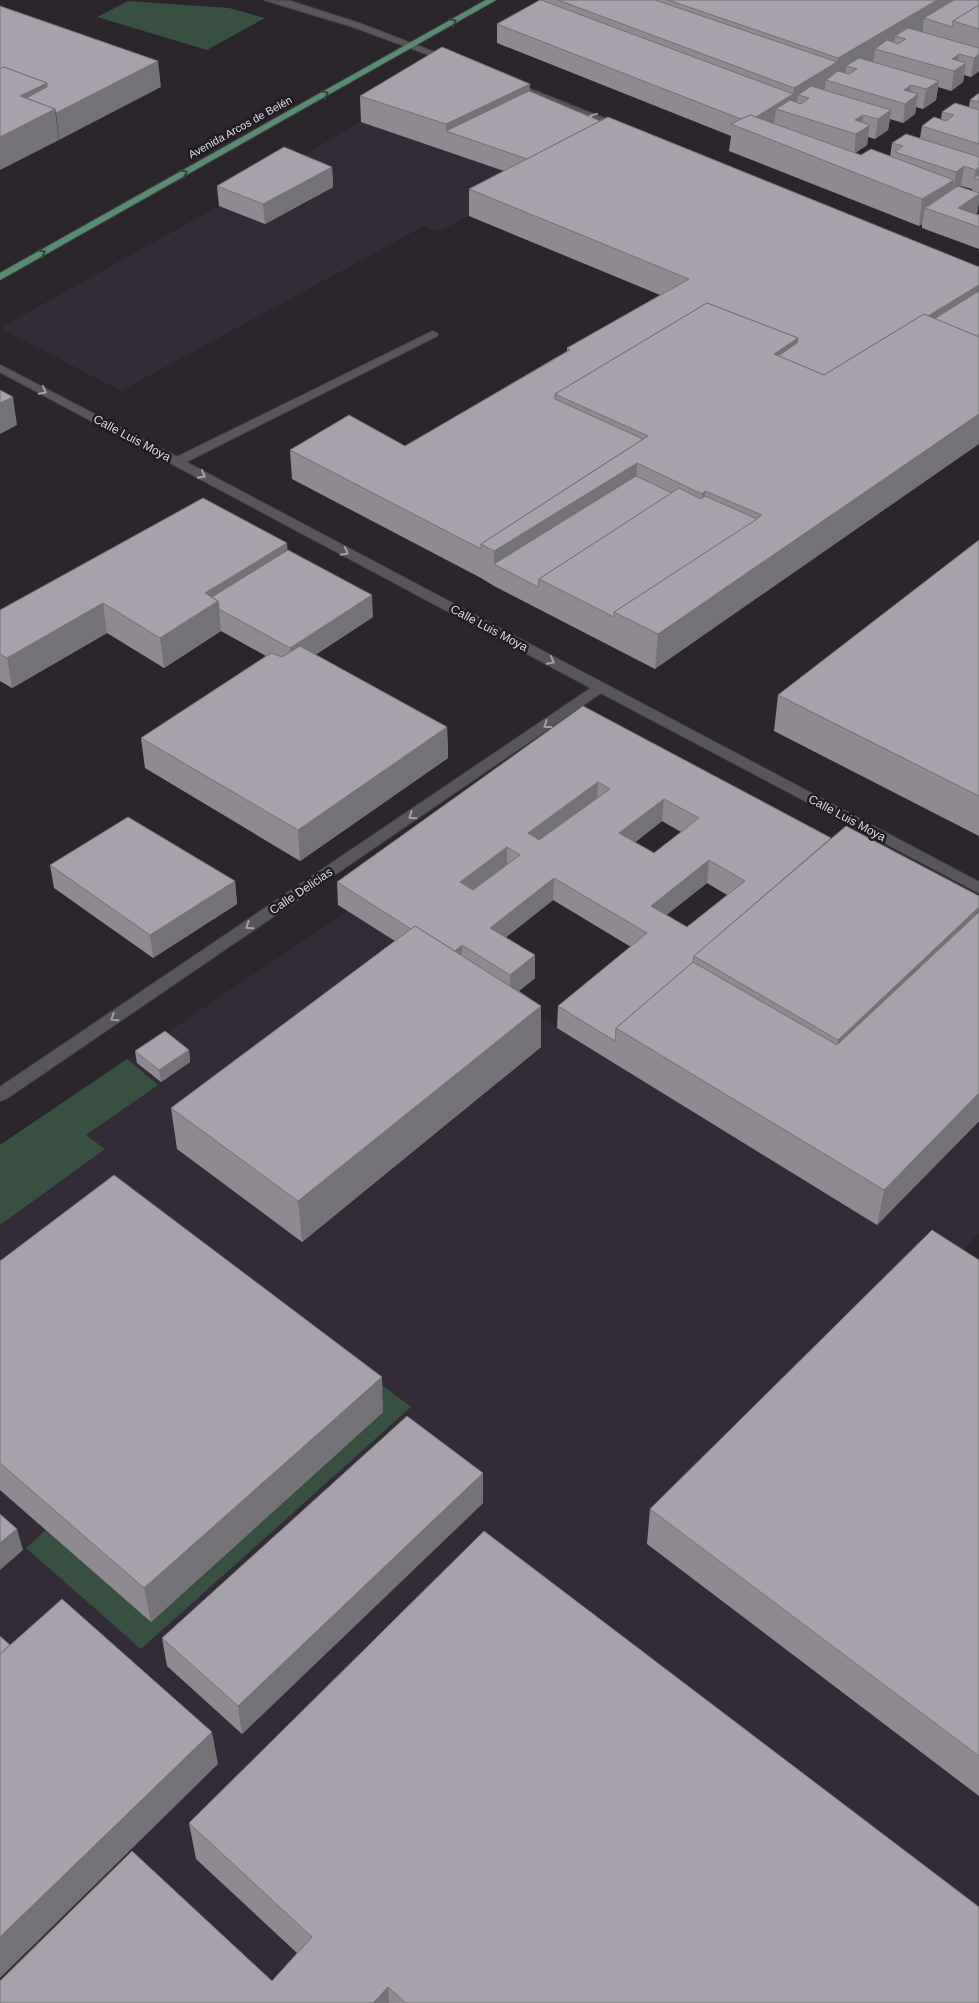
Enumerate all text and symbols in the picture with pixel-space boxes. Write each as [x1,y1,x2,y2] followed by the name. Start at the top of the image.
[447,19,456,29] one-way arrow
[320,90,329,100] one-way arrow
[186,93,294,161] street label: Avenida Arcos de Belén
[589,113,598,123] one-way arrow
[179,170,188,180] one-way arrow
[37,250,46,260] one-way arrow
[38,385,47,395] one-way arrow
[91,412,173,464] street label: Calle Luis Moya
[197,469,206,479] one-way arrow
[340,545,349,555] one-way arrow
[448,602,530,654] street label: Calle Luis Moya
[546,654,555,664] one-way arrow
[543,718,552,728] one-way arrow
[806,792,888,844] street label: Calle Luis Moya
[408,810,418,819] one-way arrow
[267,865,335,917] street label: Calle Delicias
[245,920,254,929] one-way arrow
[110,1011,119,1021] one-way arrow

